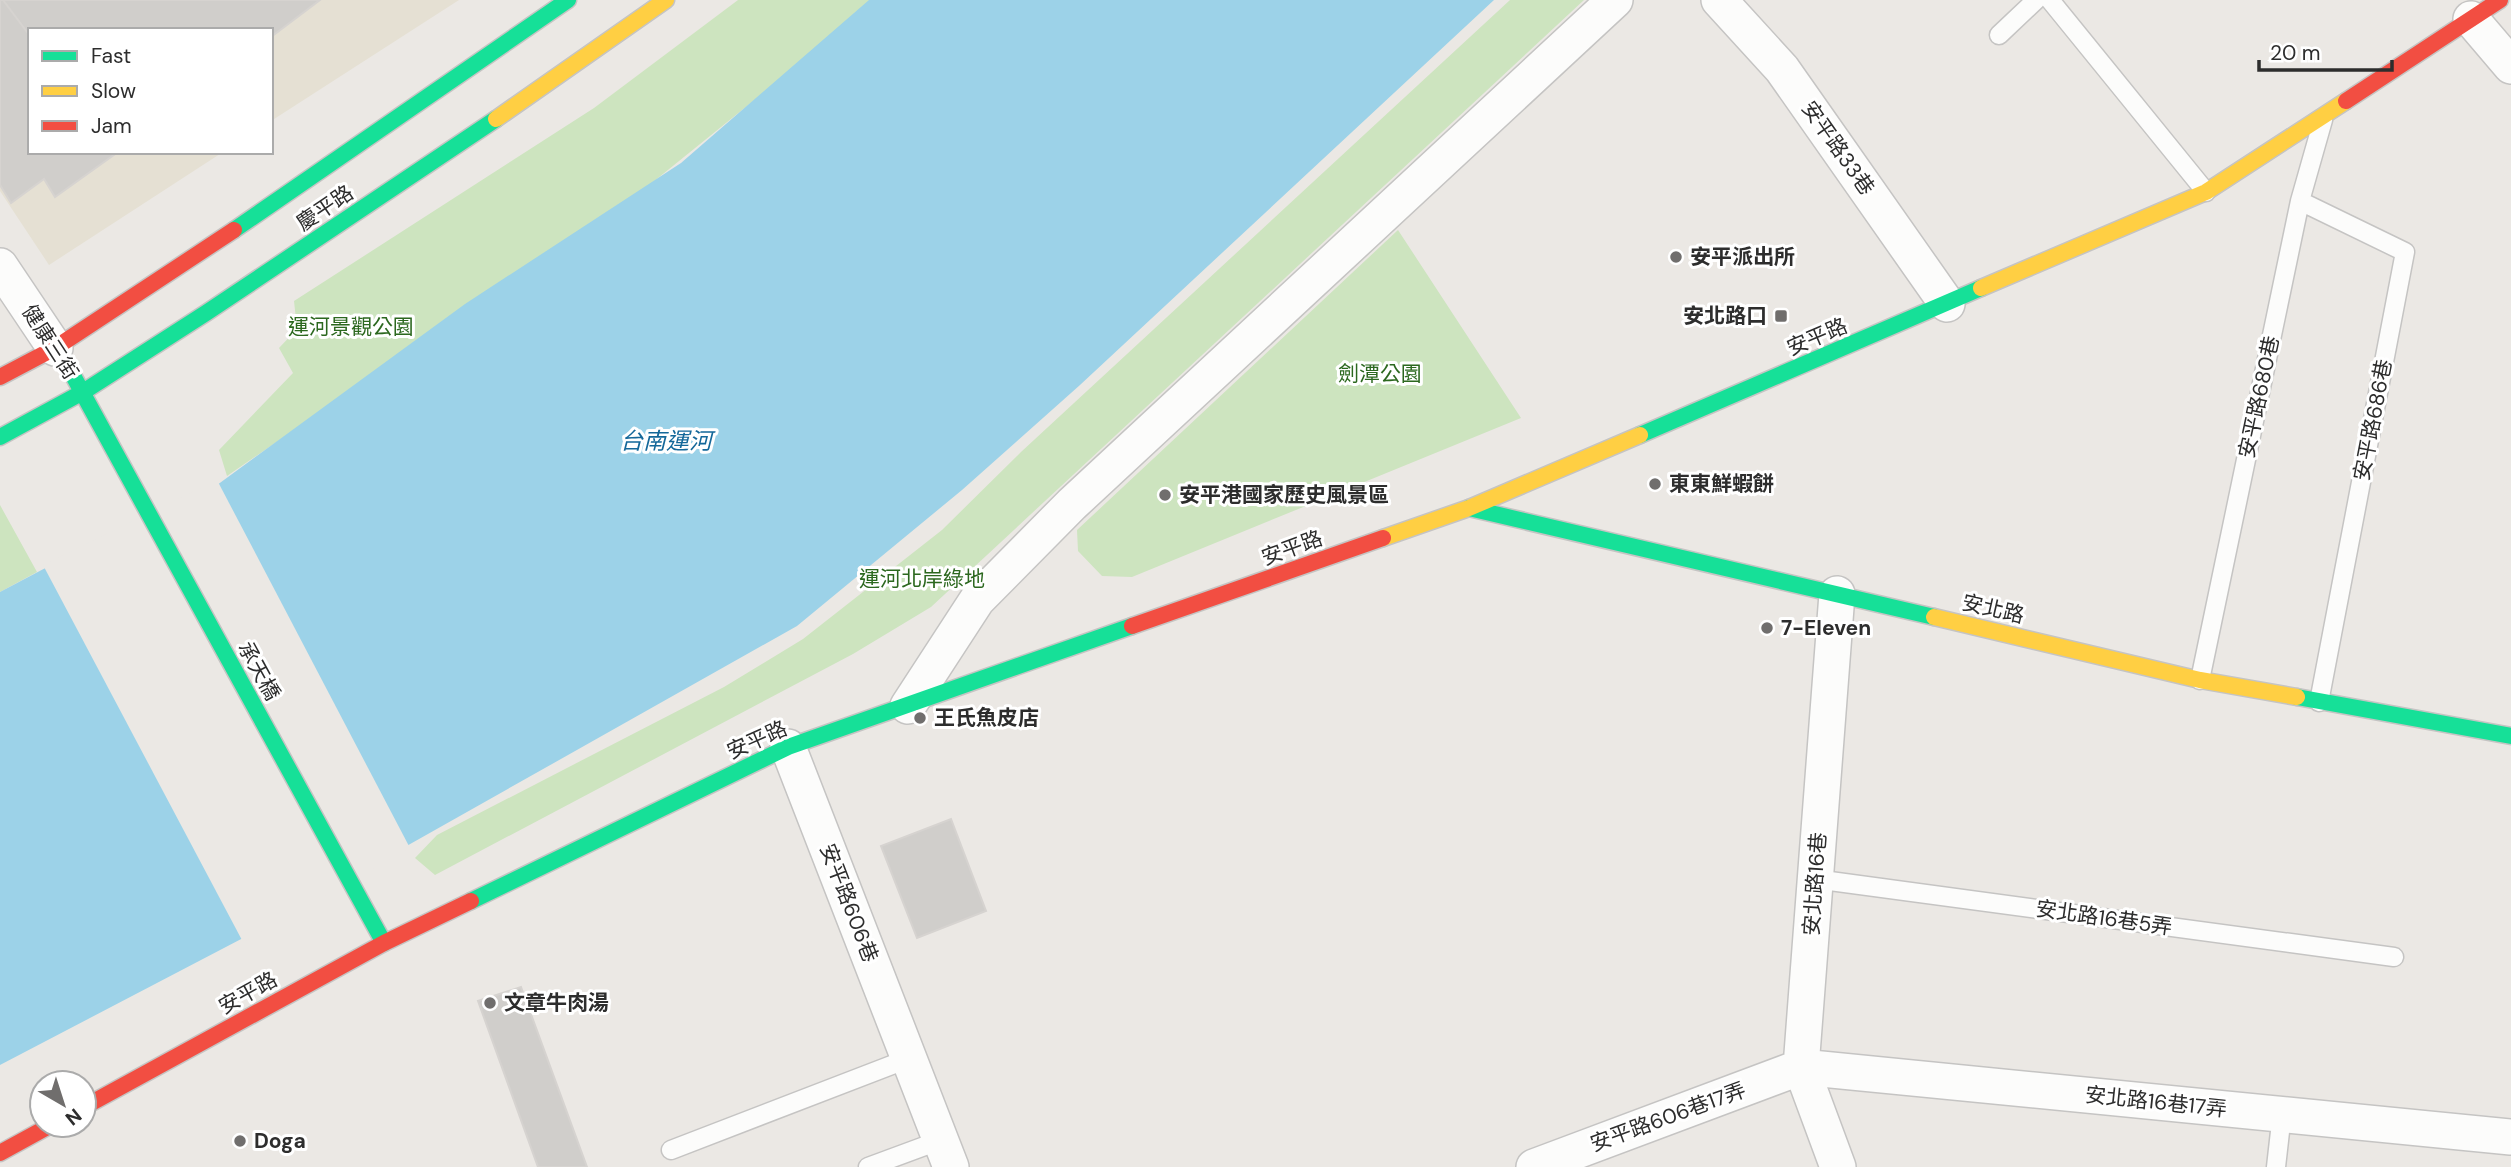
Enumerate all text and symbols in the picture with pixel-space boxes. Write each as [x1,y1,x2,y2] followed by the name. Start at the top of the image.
[28,28,273,154] legend
[2259,28,2392,72] scale bar
[2270,39,2321,67] text: 20 m
[91,42,131,70] text: Fast
[91,77,136,105] text: Slow
[1795,95,1881,201] street label: 安平路33巷
[91,112,132,140] text: Jam
[291,179,359,237] street label: 慶平路
[1690,243,1795,271] place label: 安平派出所
[1668,249,1684,265] marker: 安平派出所
[15,299,85,385] street label: 健康三街
[1683,302,1767,330] place label: 安北路口
[1773,308,1789,324] marker: 安北路口
[1783,312,1851,362] street label: 安平路
[288,313,414,341] park label: 運河景觀公園
[2232,333,2286,461] street label: 安平路680巷
[2348,357,2398,483] street label: 安平路686巷
[1338,360,1422,388] park label: 劍潭公園
[620,426,716,456] water label: 台南運河
[1669,470,1774,498] place label: 東東鮮蝦餅
[1647,476,1663,492] marker: 東東鮮蝦餅
[1179,481,1389,509] place label: 安平港國家歷史風景區
[1157,487,1173,503] marker: 安平港國家歷史風景區
[1258,524,1326,572] street label: 安平路
[859,565,985,593] park label: 運河北岸綠地
[1959,588,2027,630] street label: 安北路
[1781,614,1871,642] place label: 7-Eleven
[1759,620,1775,636] marker: 7-Eleven
[231,637,287,705] street label: 承天橋
[934,704,1039,732] place label: 王氏魚皮店
[912,710,928,726] marker: 王氏魚皮店
[723,714,791,766] street label: 安平路
[1797,831,1833,937] street label: 安北路16巷
[814,840,884,966] street label: 安平路606巷
[2034,895,2174,941] street label: 安北路16巷5弄
[214,965,282,1021] street label: 安平路
[504,989,609,1017] place label: 文章牛肉湯
[482,995,498,1011] marker: 文章牛肉湯
[28,1069,98,1139] north arrow
[1586,1076,1750,1158] street label: 安平路606巷17弄
[2084,1081,2228,1123] street label: 安北路16巷17弄
[60,1103,87,1131] text: N
[254,1127,306,1155] place label: Doga
[232,1133,248,1149] marker: Doga

